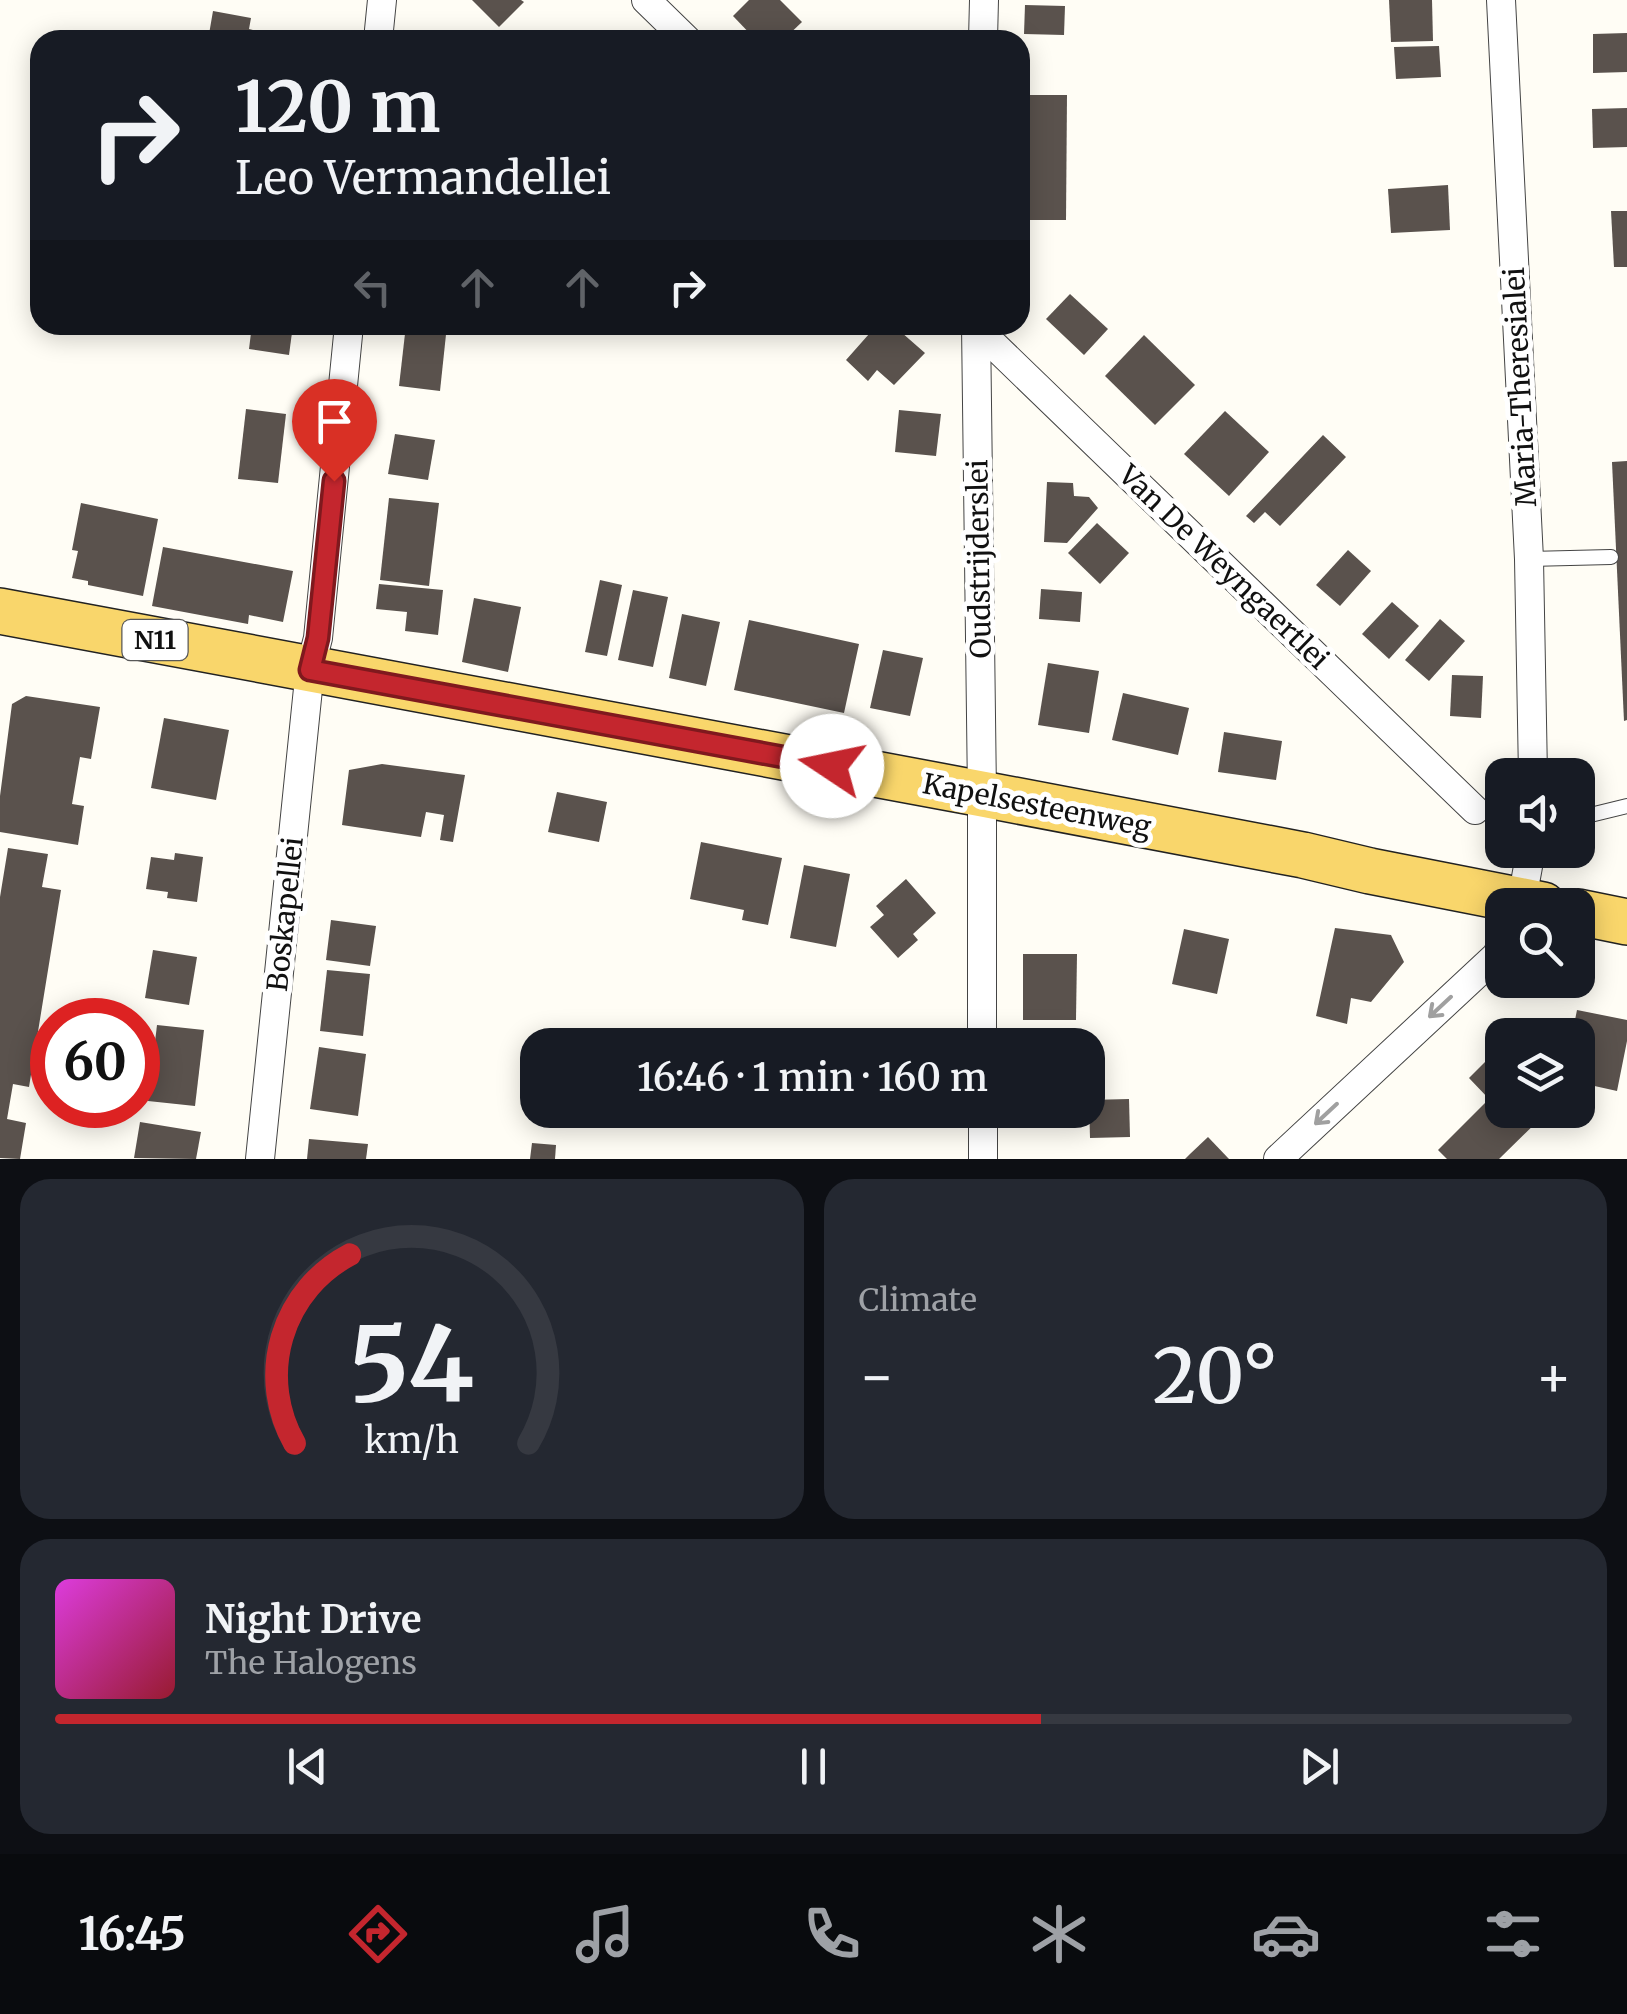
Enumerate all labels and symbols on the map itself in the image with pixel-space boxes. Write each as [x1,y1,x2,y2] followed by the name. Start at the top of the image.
[1496,266,1544,508] street label: Maria-Theresialei
[292,379,377,482] pin
[1110,457,1337,677] street label: Van De Weyngaertlei
[959,459,999,659] street label: Oudstrijderslei
[122,620,188,660] road number: N11
[780,714,884,818] position arrow
[920,765,1154,845] street label: Kapelsesteenweg
[259,835,311,993] street label: Boskapellei
[1428,995,1453,1018] one-way arrow
[30,998,160,1128] speed limit sign: 60
[1314,1102,1339,1125] one-way arrow

